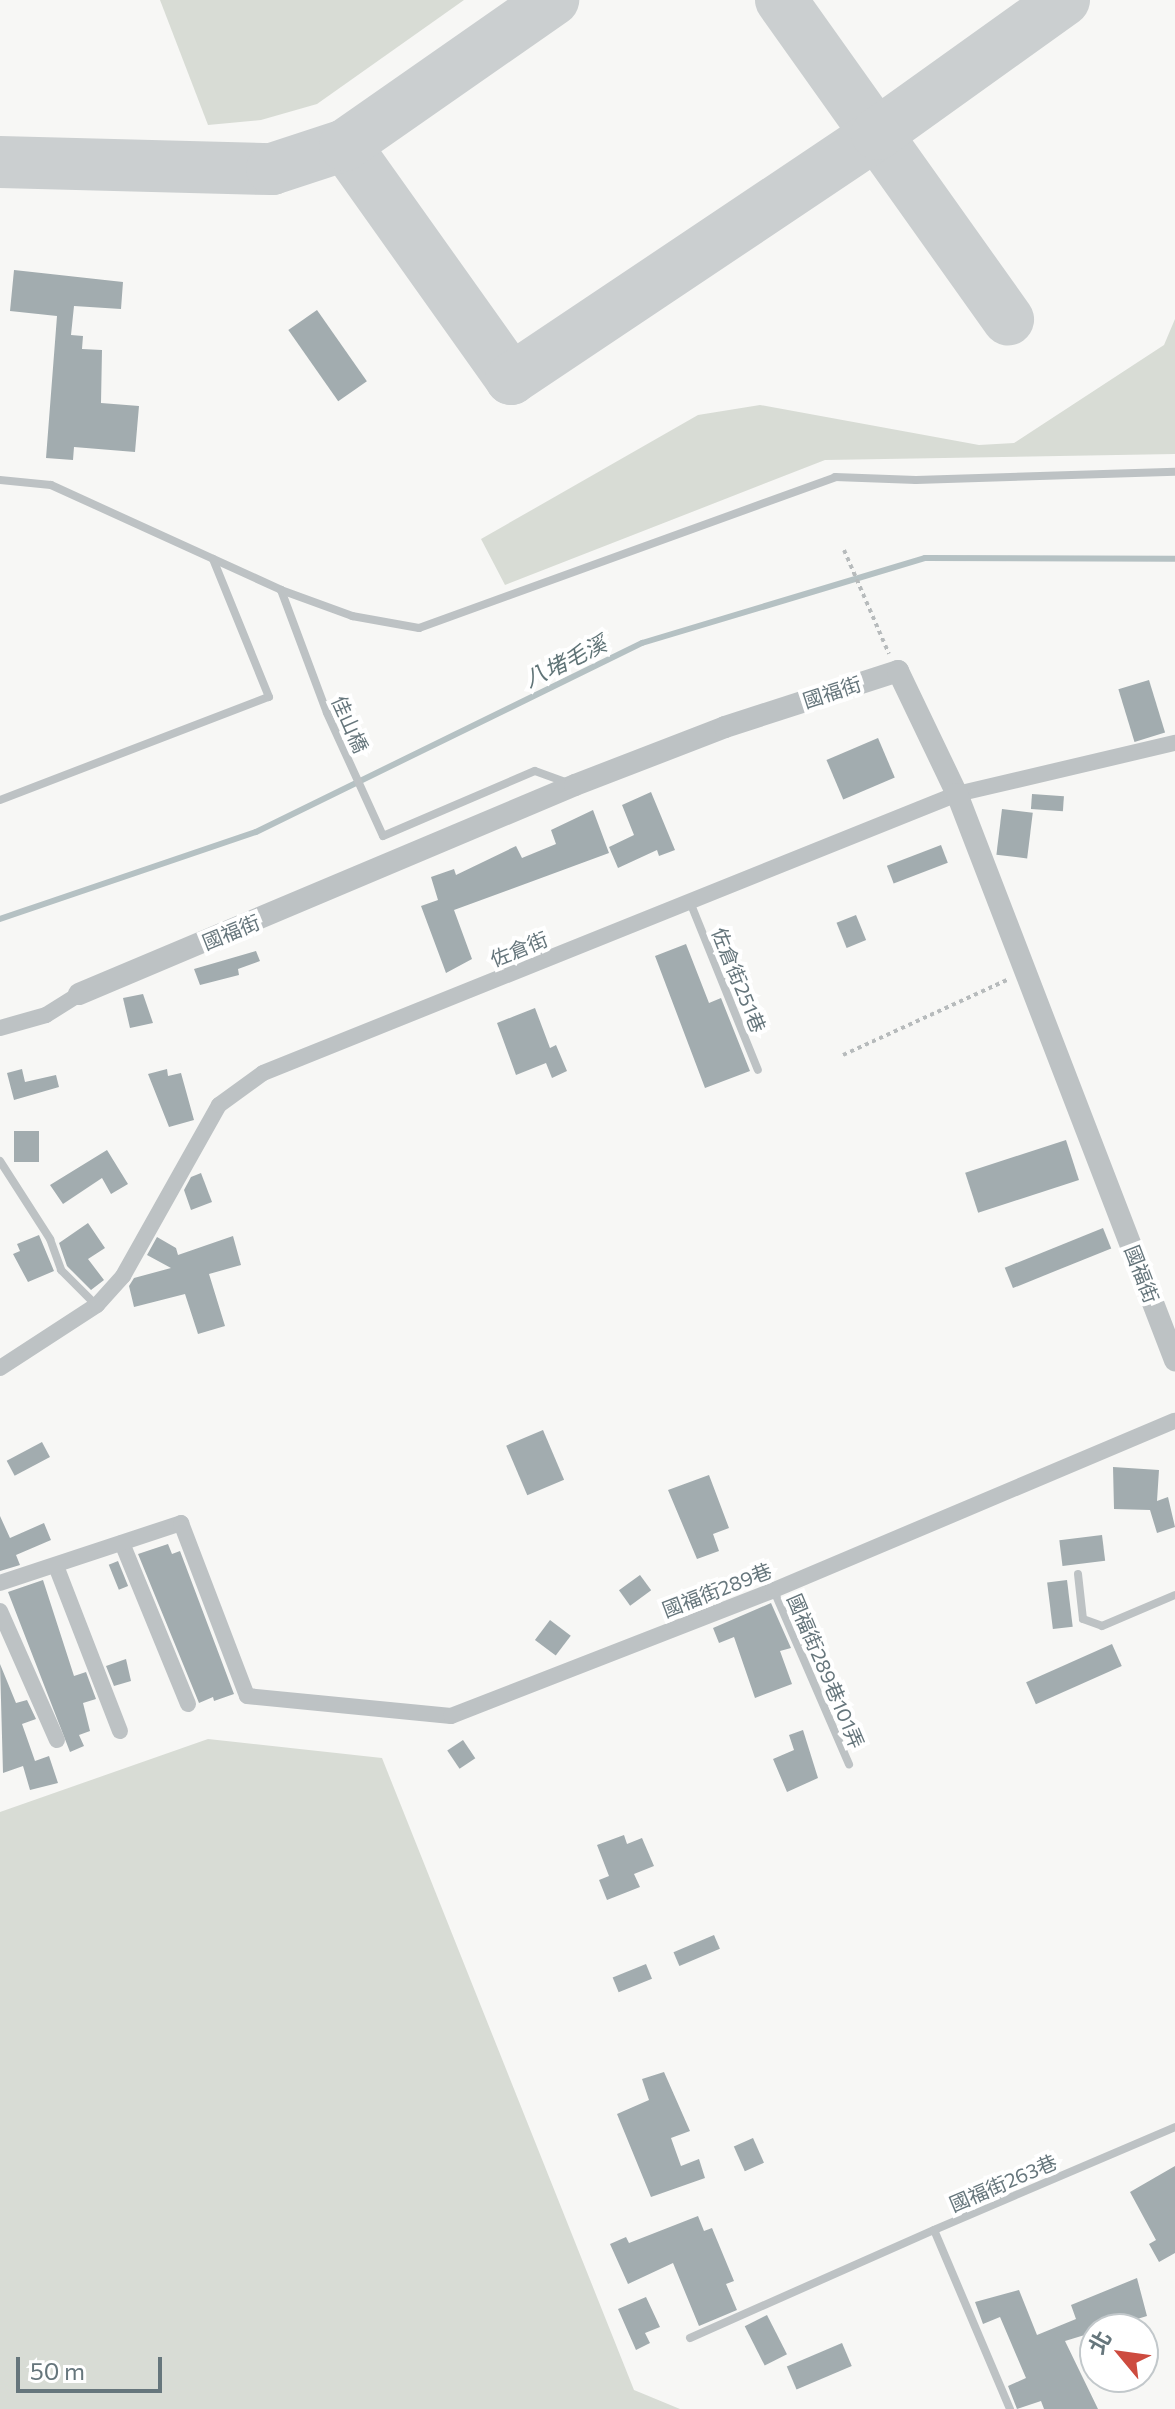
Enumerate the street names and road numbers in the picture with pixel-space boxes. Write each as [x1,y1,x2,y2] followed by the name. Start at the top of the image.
[800,671,864,713] street label: 國福街
[327,692,373,756] street label: 佳山橋
[199,910,263,954] street label: 國福街
[707,924,771,1036] street label: 佐倉街251巷
[487,927,551,971] street label: 佐倉街
[1120,1242,1164,1306] street label: 國福街
[659,1558,775,1622] street label: 國福街289巷
[783,1590,869,1752] street label: 國福街289巷101弄
[946,2150,1060,2216] street label: 國福街263巷

